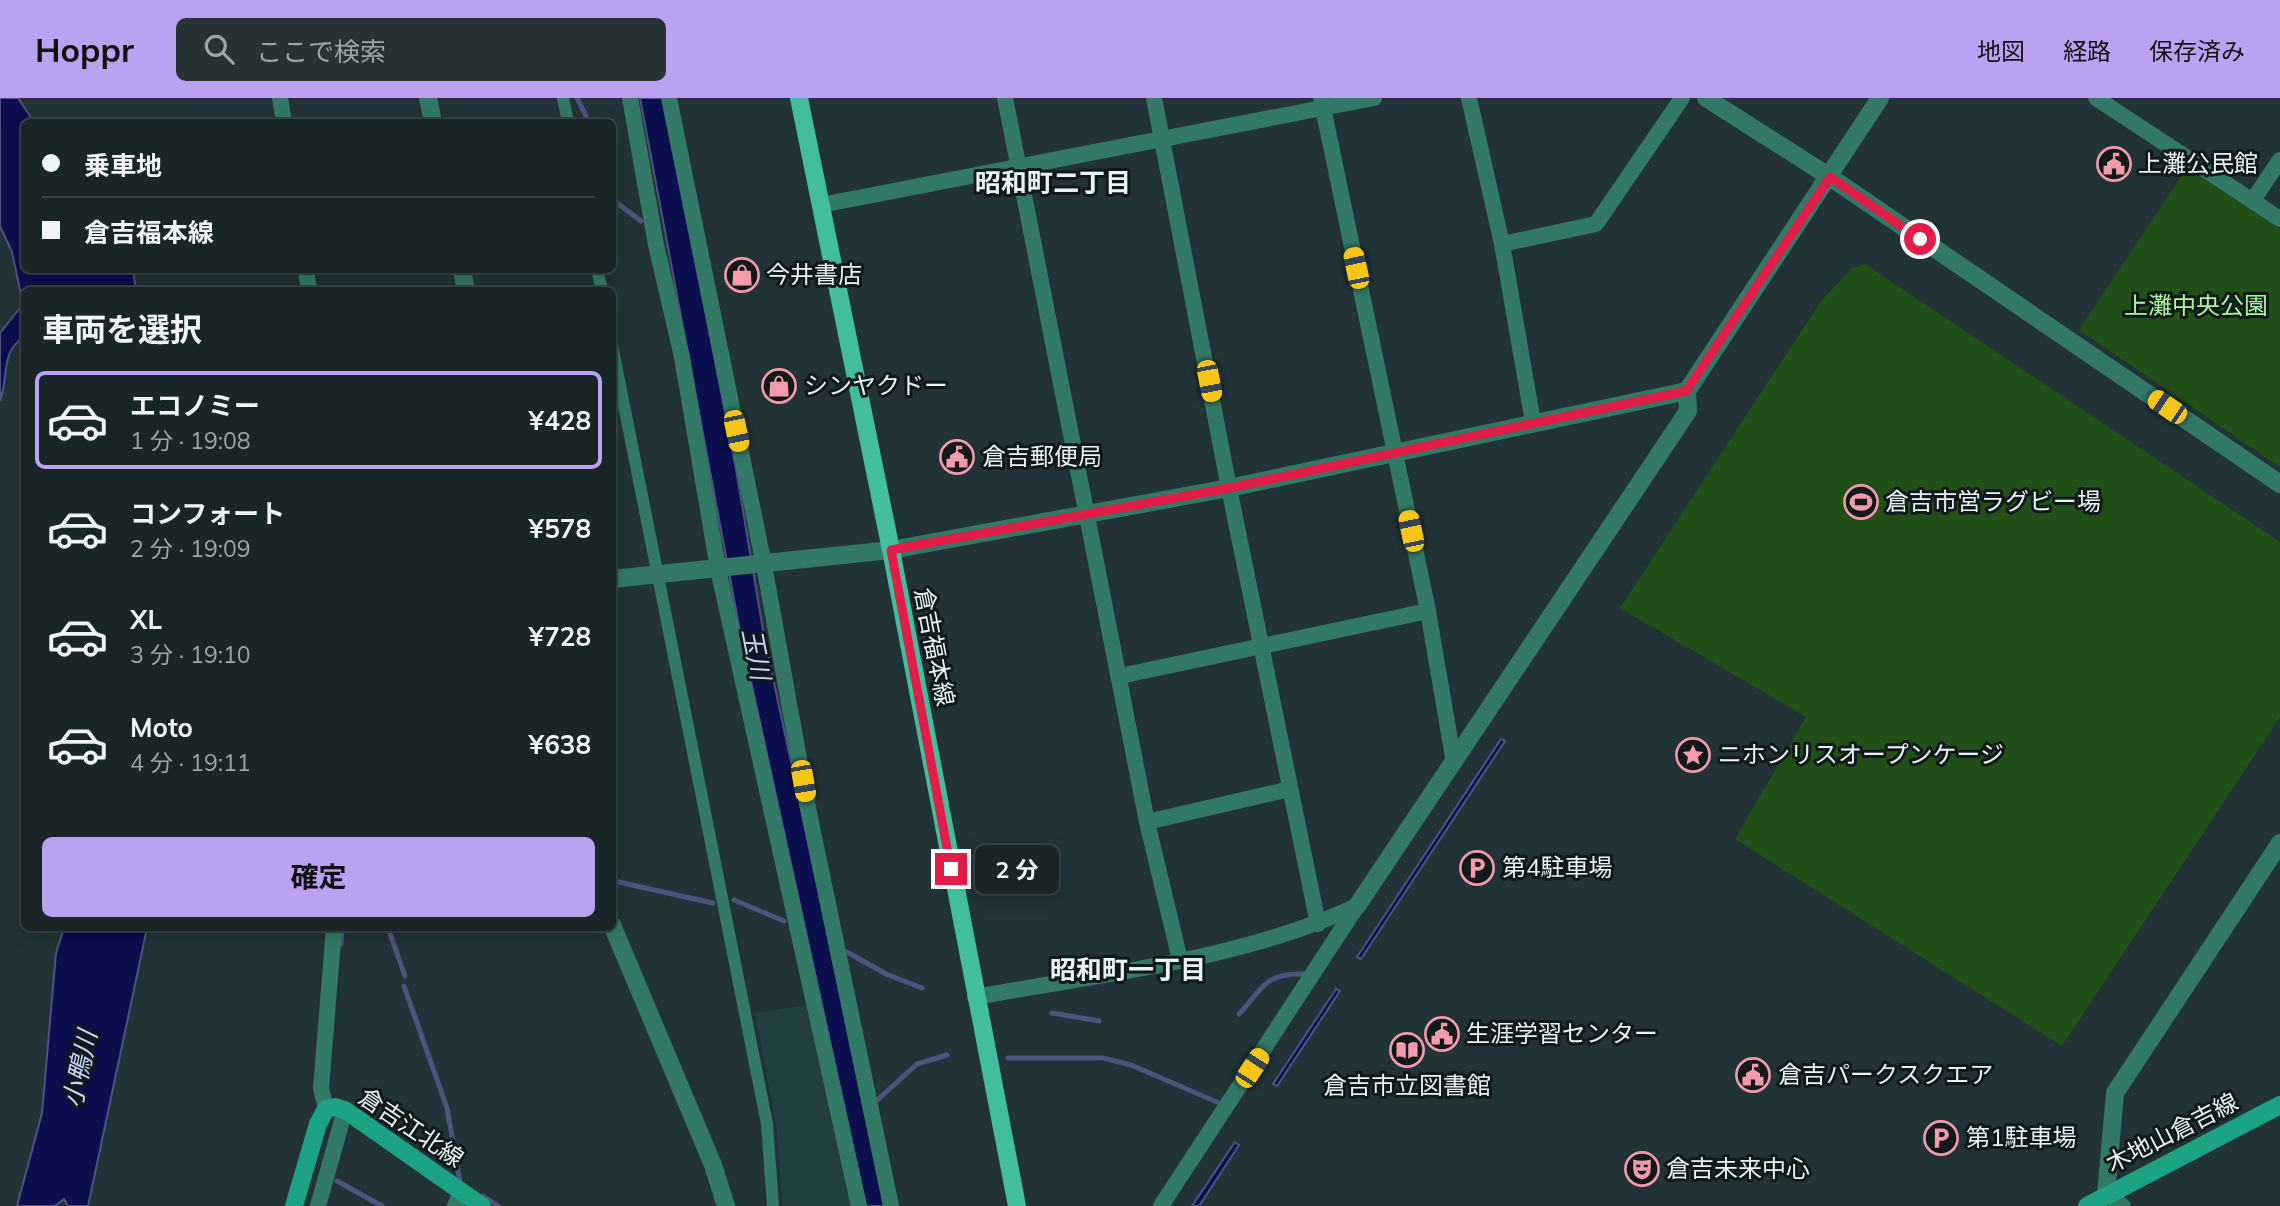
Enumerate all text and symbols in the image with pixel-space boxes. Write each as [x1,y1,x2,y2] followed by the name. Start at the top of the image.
[176,18,666,81] search box
[35,29,134,70] text: Hoppr
[200,30,238,68] icon: search
[256,35,386,68] text: ここで検索
[1977,36,2025,66] text: 地図
[2063,36,2111,66] text: 経路
[2149,36,2245,66] text: 保存済み
[2095,145,2133,183] public building icon: 上灘公民館
[2138,148,2258,178] place label: 上灘公民館
[84,149,162,182] text: 乗車地
[975,166,1131,199] district label: 昭和町二丁目
[84,216,214,249] text: 倉吉福本線
[1904,223,1936,255] route start
[1342,245,1371,291] car
[723,256,761,294] shop icon: 今井書店
[766,259,862,289] place label: 今井書店
[2124,290,2268,320] park label: 上灘中央公園
[42,309,202,349] text: 車両を選択
[1195,358,1224,404] car
[760,367,798,405] shop icon: シンヤクドー
[804,370,948,400] place label: シンヤクドー
[2144,387,2191,427] car
[46,389,109,452] icon: car
[130,389,260,422] text: エコノミー
[529,404,591,437] text: ¥428
[722,408,751,454] car
[130,426,251,455] text: 1 分 · 19:08
[938,438,976,476] public building icon: 倉吉郵便局
[982,441,1102,471] place label: 倉吉郵便局
[1842,483,1880,521] sports icon: 倉吉市営ラグビー場
[1885,486,2101,516] place label: 倉吉市営ラグビー場
[46,497,109,560] icon: car
[130,497,285,530] text: コンフォート
[1397,508,1426,554] car
[529,512,591,545] text: ¥578
[130,534,251,563] text: 2 分 · 19:09
[909,585,961,709] street label: 倉吉福本線
[130,603,162,636] text: XL
[46,605,109,668] icon: car
[529,620,591,653] text: ¥728
[735,625,778,686] water label: 玉川
[130,640,251,669] text: 3 分 · 19:10
[130,711,193,744] text: Moto
[46,713,109,776] icon: car
[529,728,591,761] text: ¥638
[1674,736,1712,774] place icon: ニホンリスオープンケージ
[1718,739,2004,769] place label: ニホンリスオープンケージ
[130,748,251,777] text: 4 分 · 19:11
[790,758,817,804] car
[42,837,595,917] button: 確定
[976,844,1060,894] callout: 2 分
[1458,849,1496,887] parking icon: 第4駐車場
[1502,852,1612,882] place label: 第4駐車場
[935,853,967,885] route end
[995,855,1039,884] text: 2 分
[1050,953,1206,986] district label: 昭和町一丁目
[1423,1015,1461,1053] public building icon: 生涯学習センター
[1466,1018,1658,1048] place label: 生涯学習センター
[55,1024,104,1110] water label: 小鴨川
[1388,1031,1426,1069] library icon: 倉吉市立図書館
[1232,1045,1273,1091] car
[1734,1056,1772,1094] public building icon: 倉吉パークスクエア
[1778,1059,1993,1089] place label: 倉吉パークスクエア
[1323,1070,1491,1100] place label: 倉吉市立図書館
[353,1081,470,1173] street label: 倉吉江北線
[2101,1086,2243,1178] street label: 木地山倉吉線
[1922,1119,1960,1157] parking icon: 第1駐車場
[1966,1122,2076,1152] place label: 第1駐車場
[1623,1150,1661,1188] theatre icon: 倉吉未来中心
[1666,1153,1810,1183] place label: 倉吉未来中心

